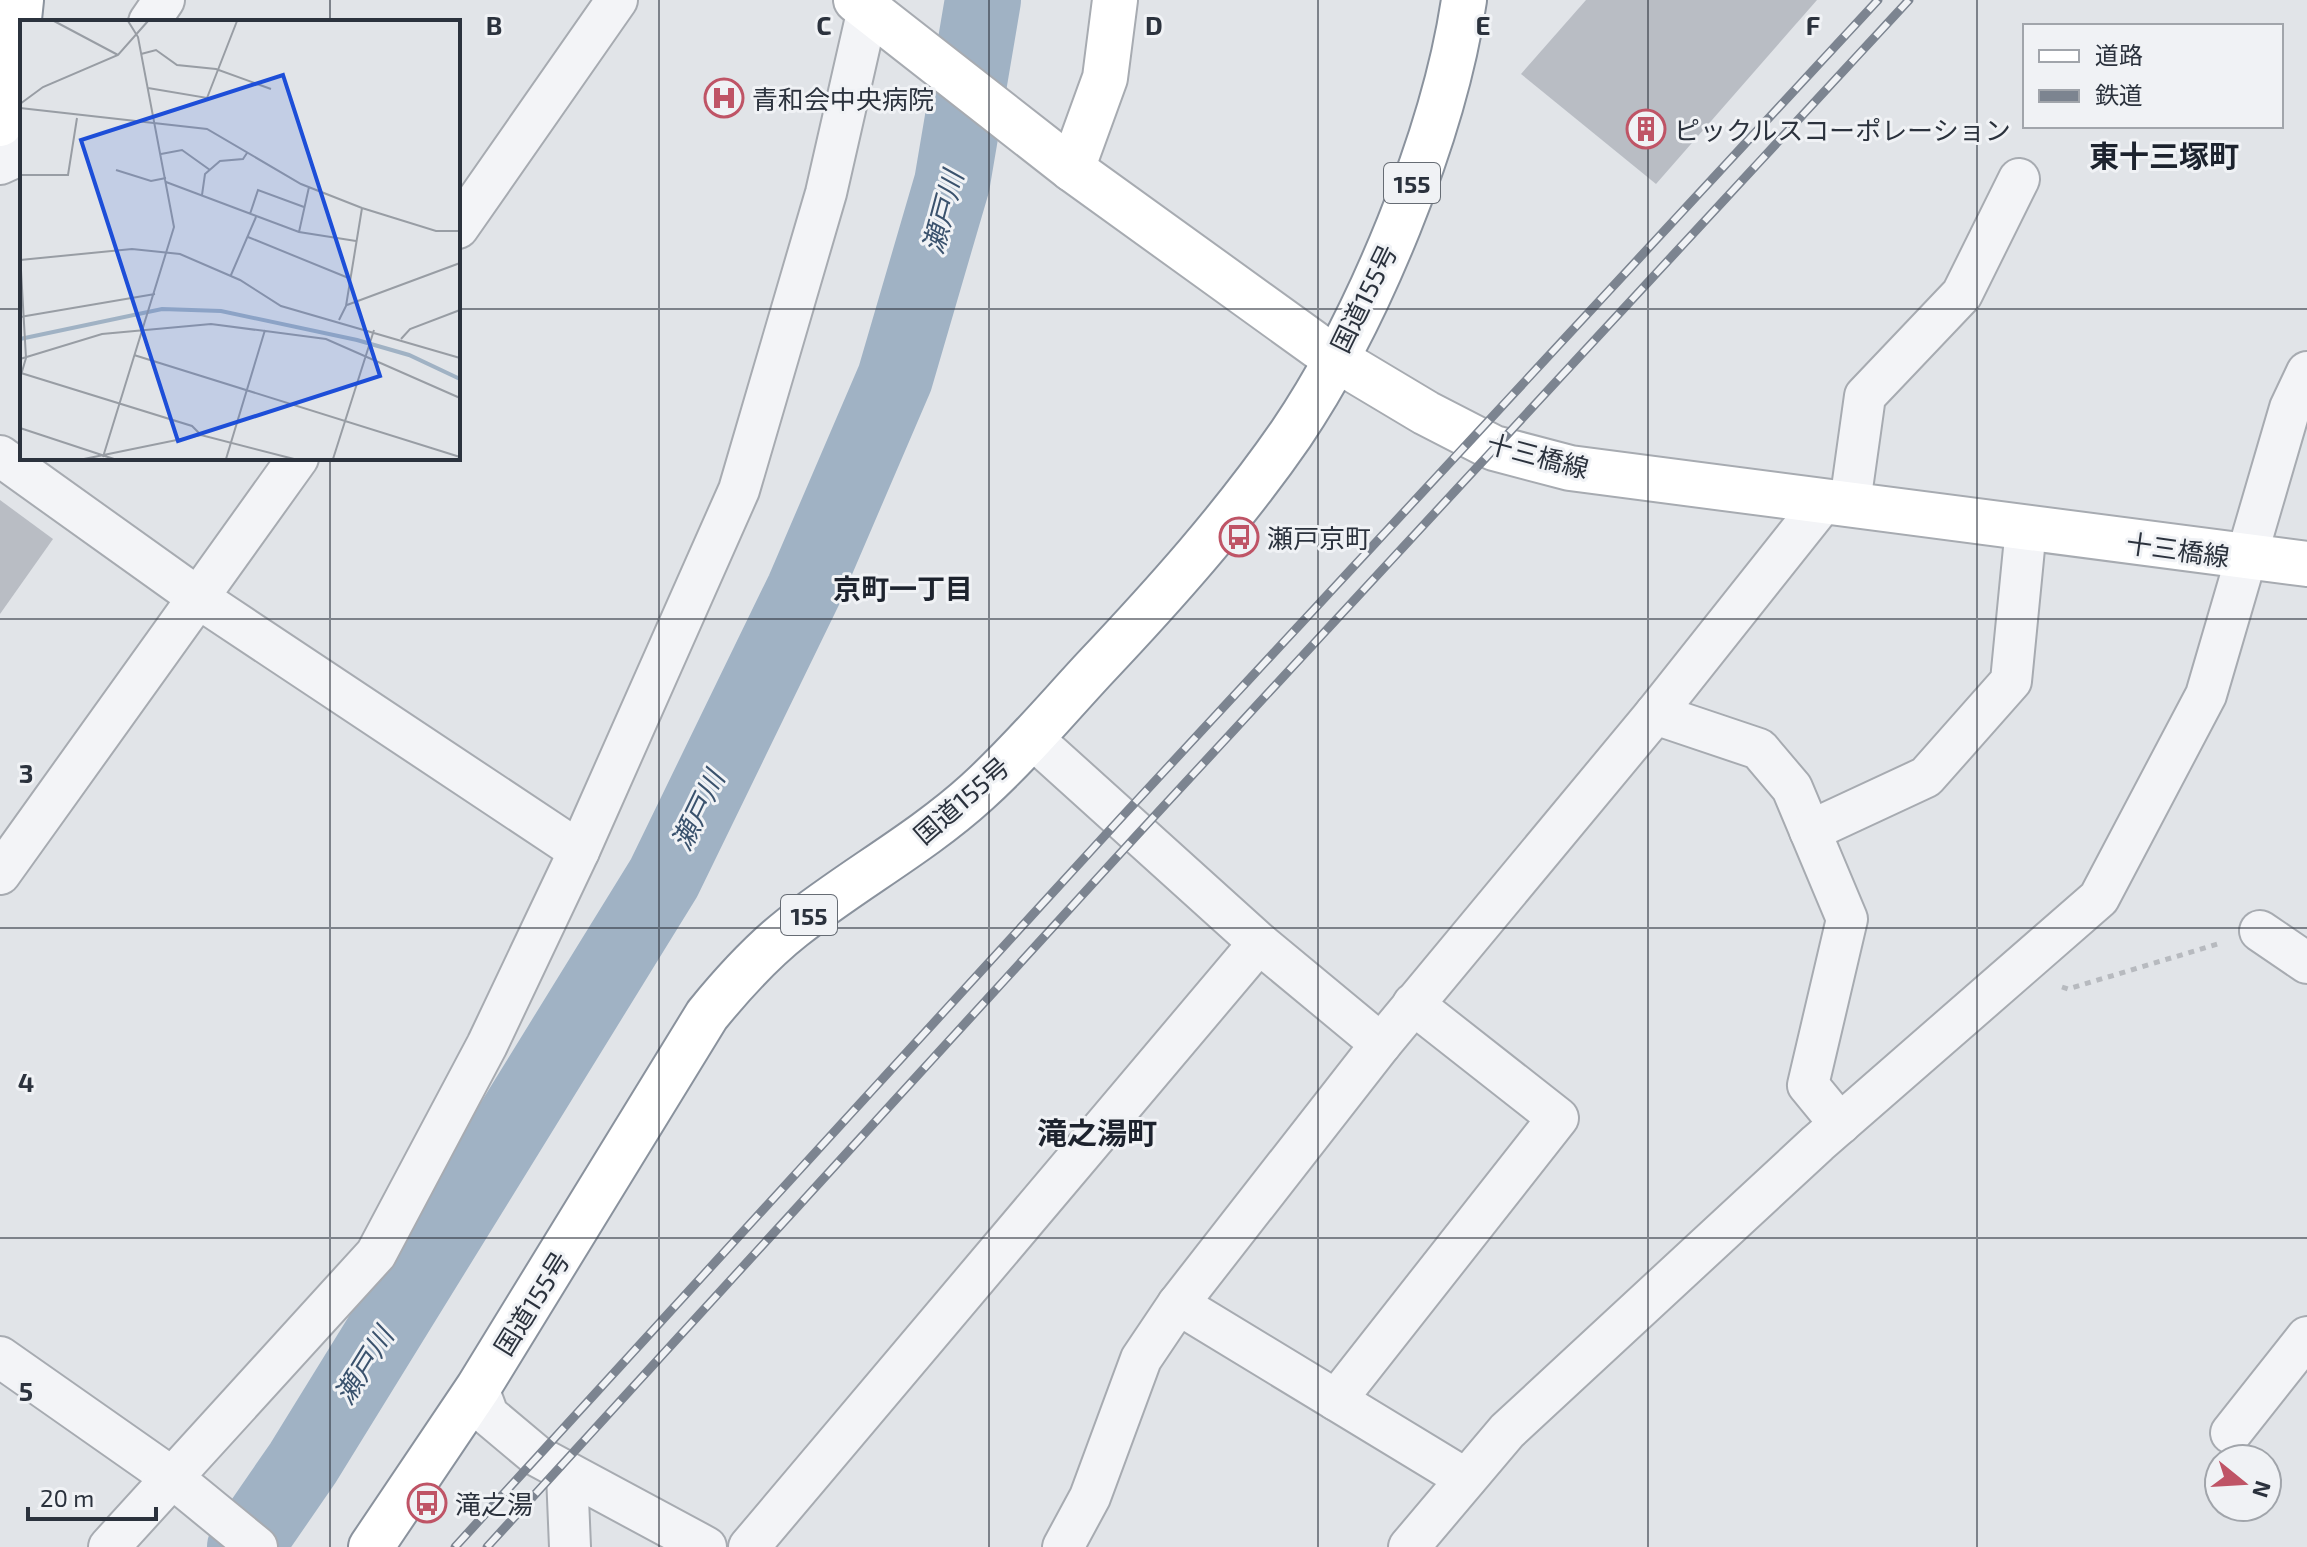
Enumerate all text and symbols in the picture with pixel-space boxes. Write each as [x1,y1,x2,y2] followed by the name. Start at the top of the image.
[486,9,502,40] text: B
[816,9,832,40] text: C
[1145,9,1163,40] text: D
[1475,9,1491,40] text: E
[1806,9,1820,40] text: F
[20,20,460,460] inset map
[2023,24,2283,128] legend
[2095,40,2143,69] text: 道路
[703,77,745,119] hospital icon: 青和会中央病院
[2095,80,2143,109] text: 鉄道
[752,83,934,114] place label: 青和会中央病院
[1625,108,1667,150] building icon: ピックルスコーポレーション
[1674,114,2011,145] place label: ピックルスコーポレーション
[2089,137,2239,173] district label: 東十三塚町
[1384,163,1440,203] road number: 155
[915,164,970,257] water label: 瀬戸川
[1324,239,1402,357] street label: 国道155号
[1484,427,1592,483] street label: 十三橋線
[1218,516,1260,558] bus stop icon: 瀬戸京町
[1267,522,1371,553] place label: 瀬戸京町
[2124,526,2232,572] street label: 十三橋線
[833,571,973,605] district label: 京町一丁目
[907,750,1015,850] street label: 国道155号
[19,757,33,788] text: 3
[663,762,732,855] water label: 瀬戸川
[781,895,837,935] road number: 155
[18,1066,34,1097] text: 4
[1037,1114,1157,1150] district label: 滝之湯町
[487,1246,575,1360] street label: 国道155号
[326,1318,401,1410] water label: 瀬戸川
[19,1375,33,1406] text: 5
[2203,1443,2283,1523] north arrow
[28,1471,156,1521] scale bar
[2248,1478,2278,1501] text: N
[406,1482,448,1524] bus stop icon: 滝之湯
[40,1483,94,1512] text: 20 m
[455,1488,533,1519] place label: 滝之湯

